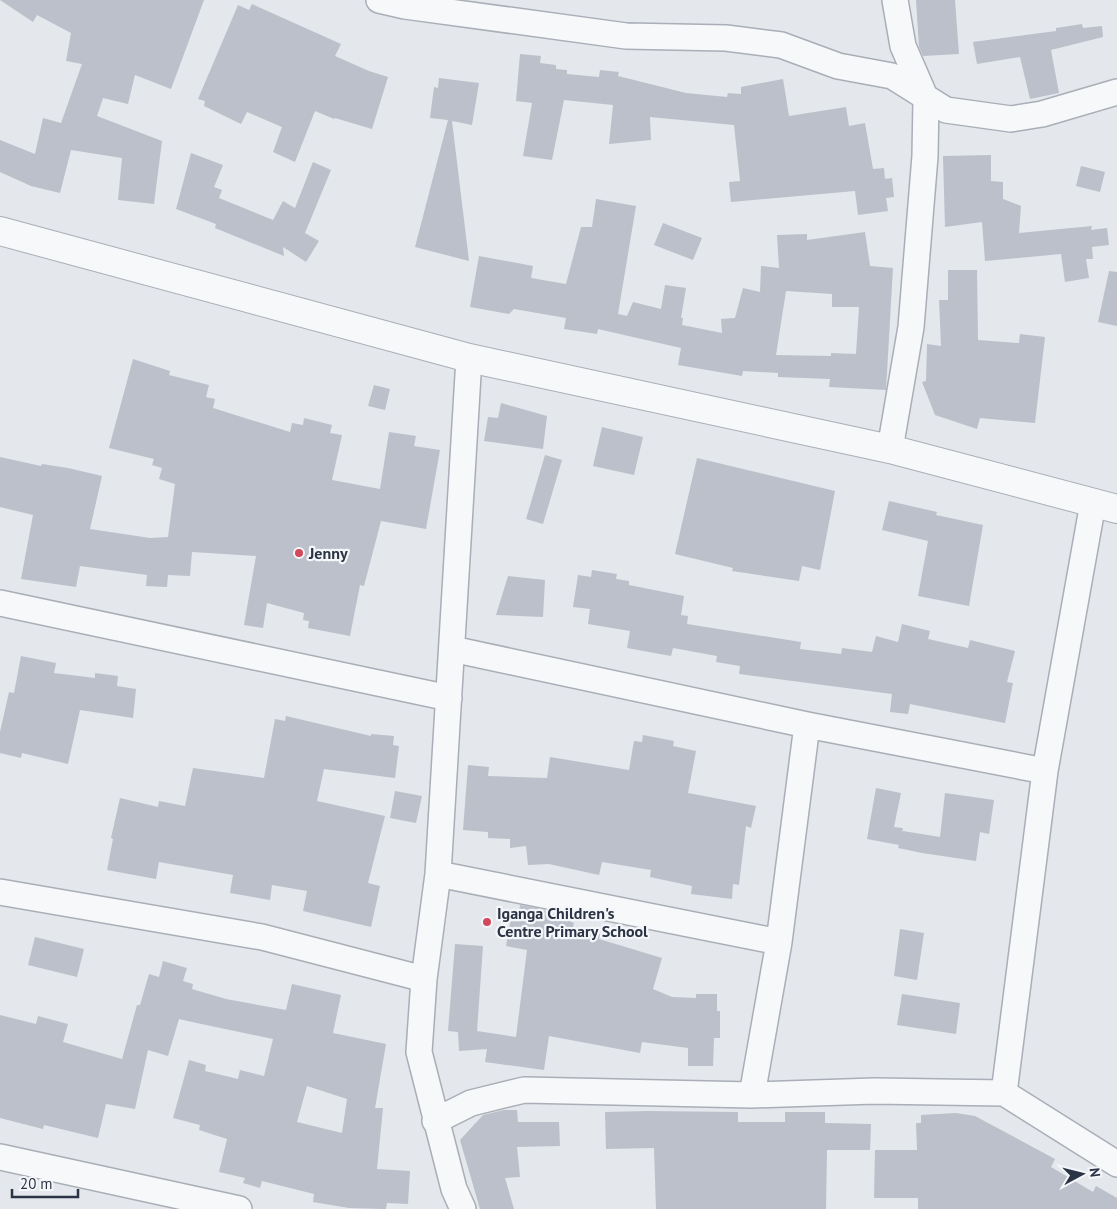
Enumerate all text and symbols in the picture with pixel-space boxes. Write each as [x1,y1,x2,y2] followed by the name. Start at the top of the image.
[308,543,348,563] place label: Jenny
[293,547,305,559] marker: Jenny
[497,903,648,941] place label: Iganga Children's Centre Primary School
[481,916,493,928] marker: Iganga Children's Centre Primary School
[1057,1149,1107,1199] north arrow
[12,1166,79,1198] scale bar
[1085,1167,1104,1178] text: N
[20,1174,53,1193] text: 20 m

